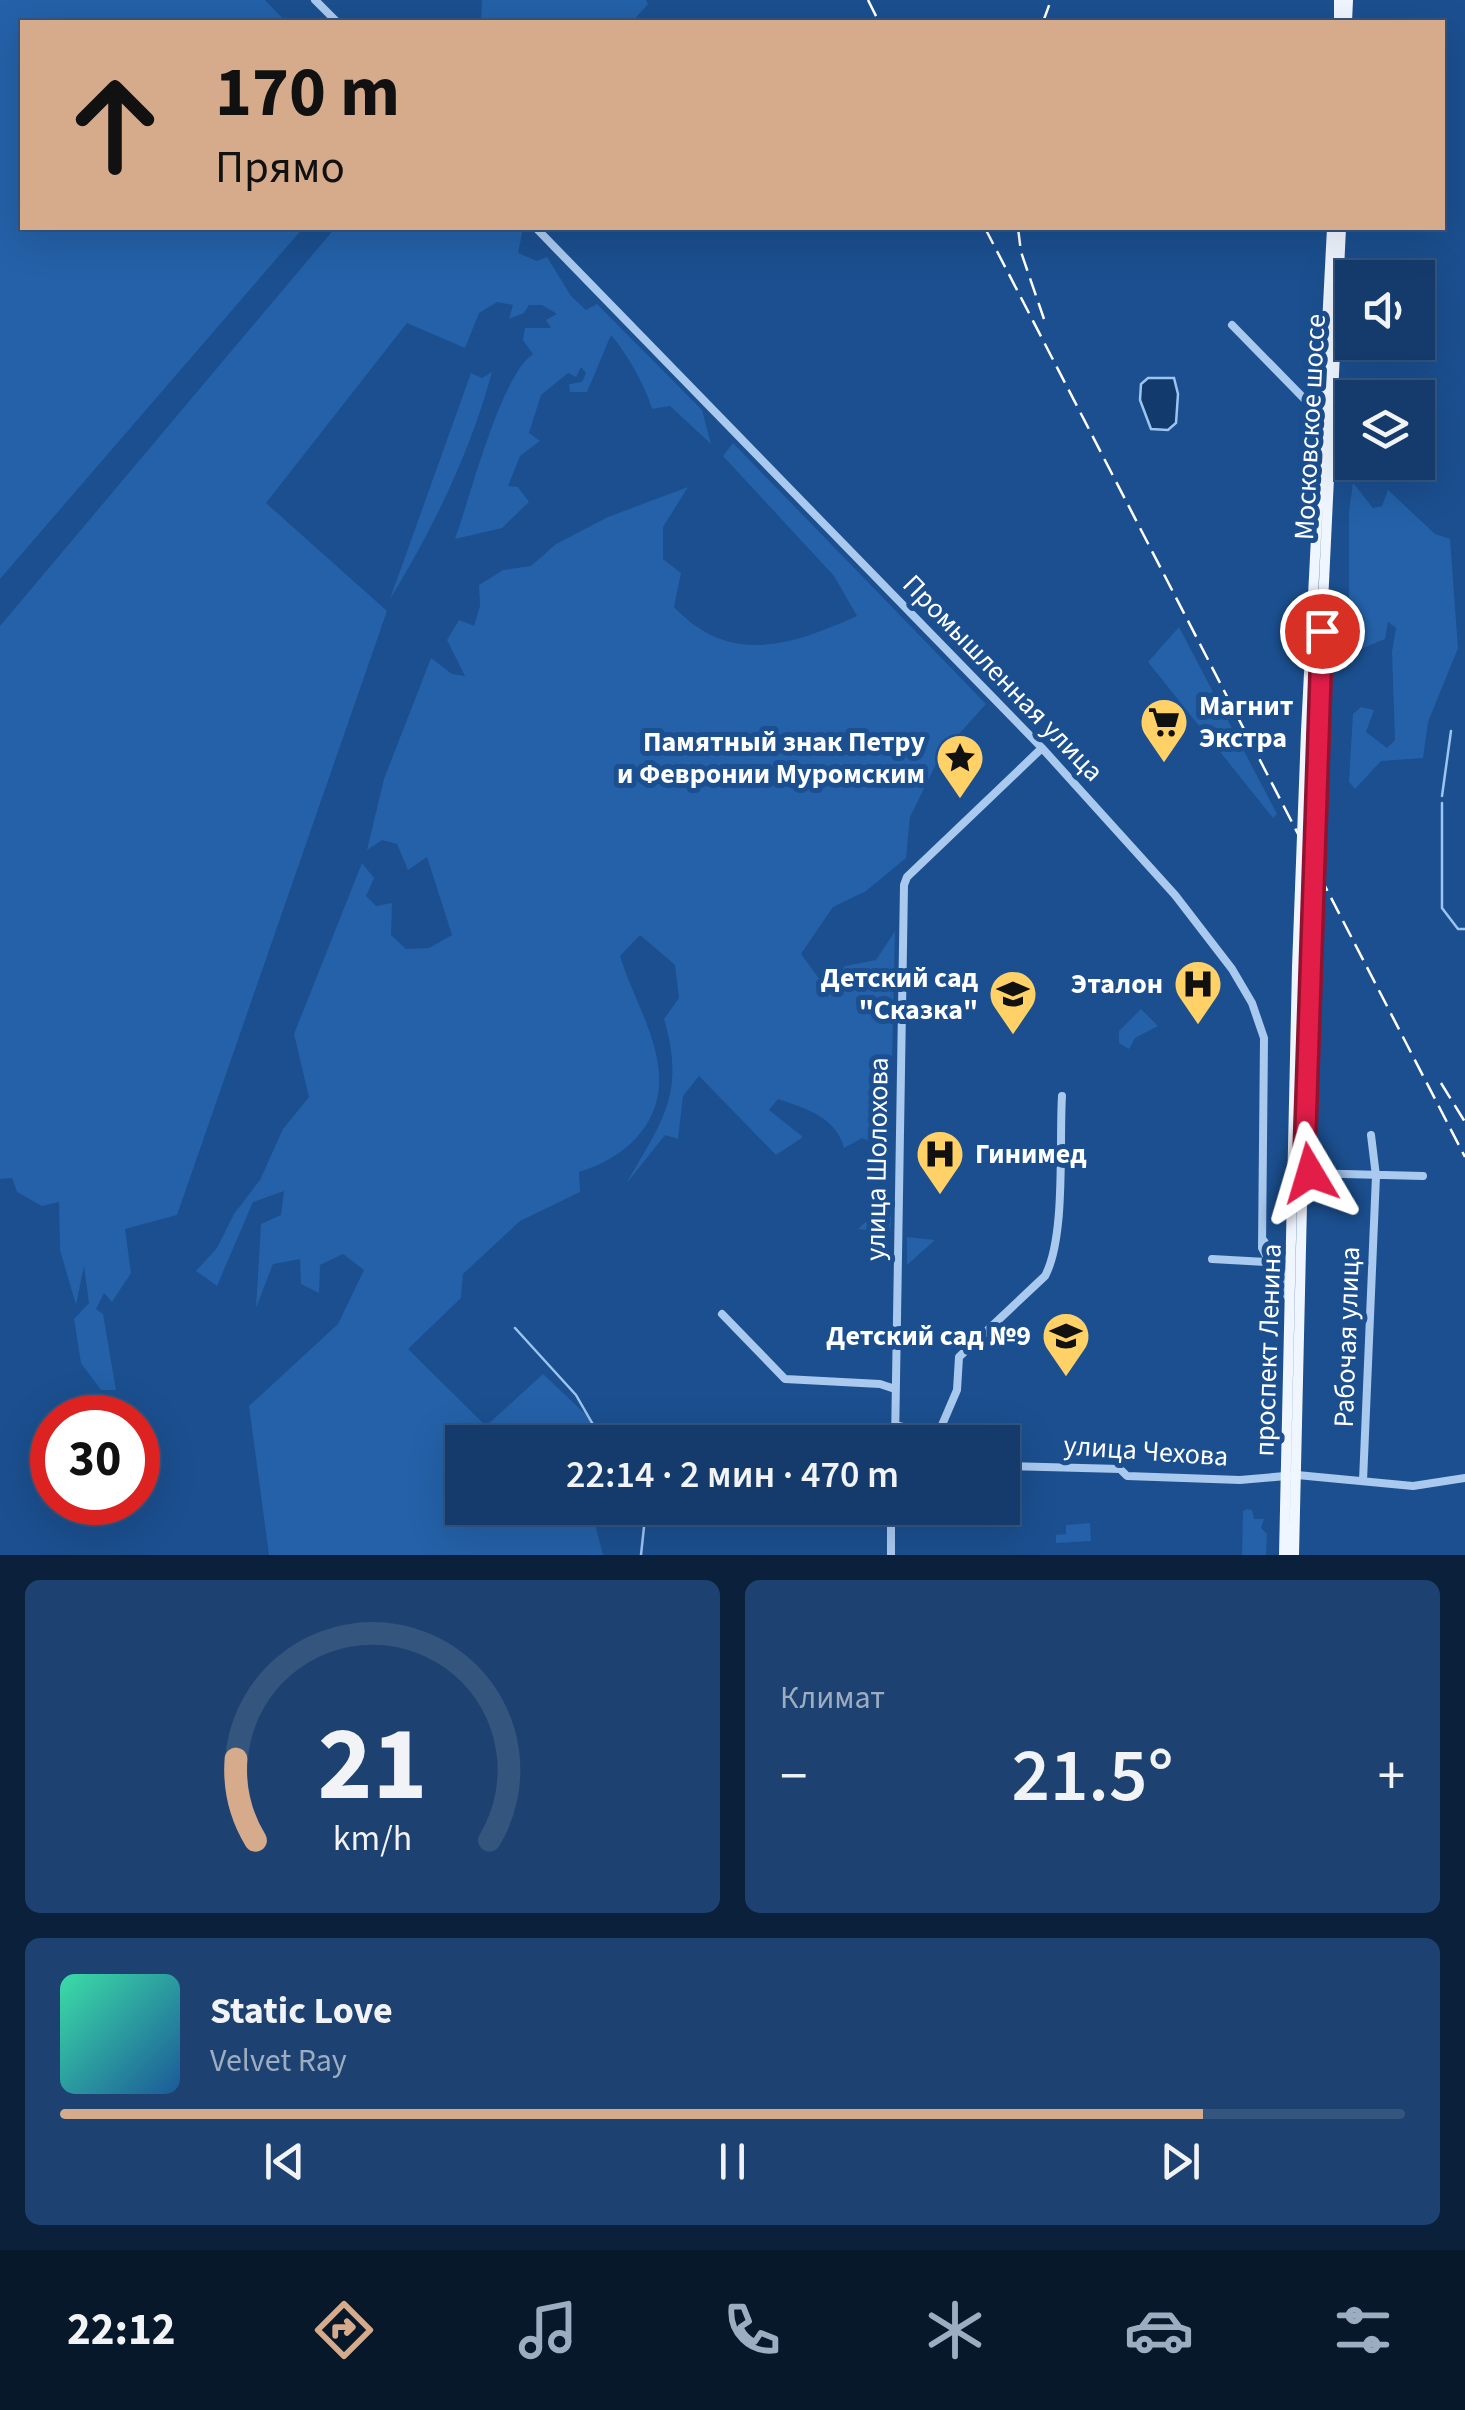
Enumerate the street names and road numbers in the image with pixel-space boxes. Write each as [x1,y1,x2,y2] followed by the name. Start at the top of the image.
[1284,313,1336,541] street label: Московское шоссе
[893,566,1113,790] street label: Промышленная улица
[855,1057,899,1261] street label: улица Шолохова
[1244,1243,1292,1457] street label: проспект Ленина
[1324,1246,1370,1428] street label: Рабочая улица
[1062,1425,1230,1477] street label: улица Чехова

